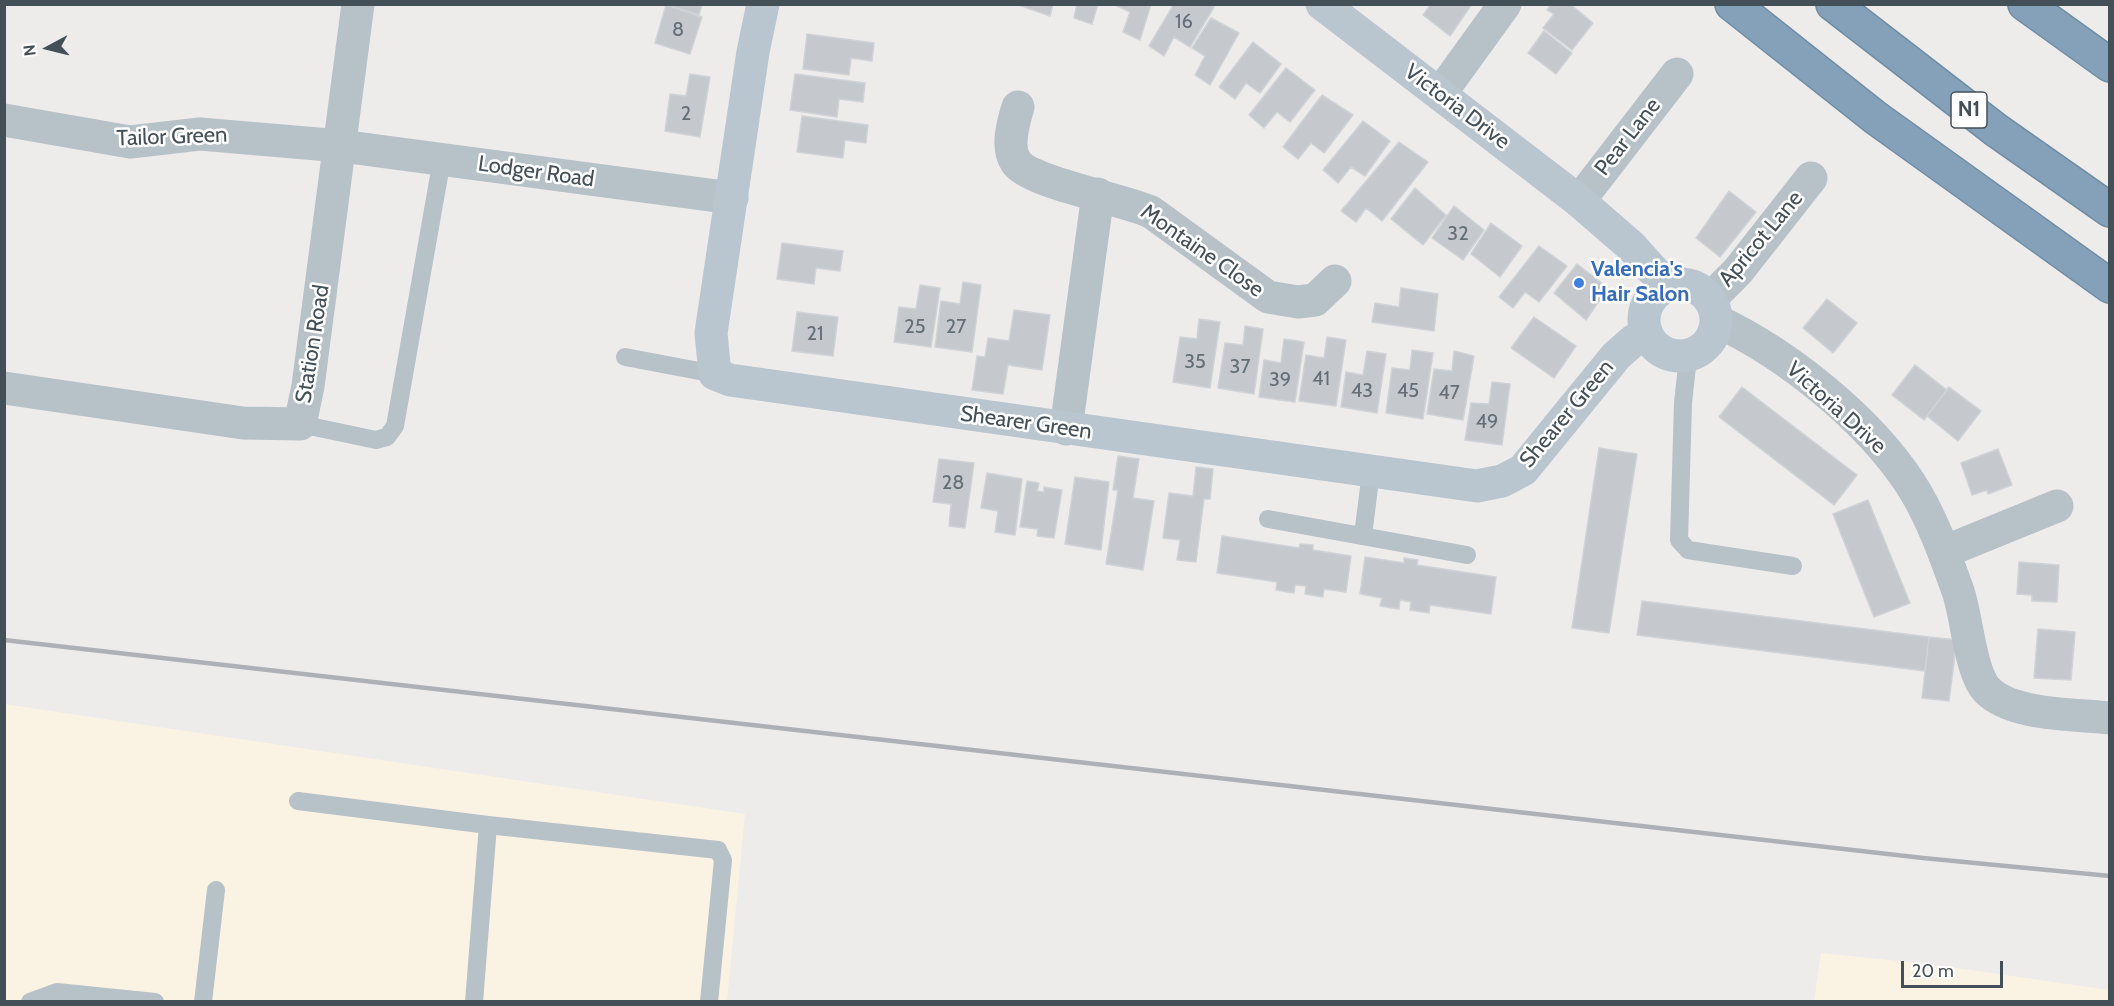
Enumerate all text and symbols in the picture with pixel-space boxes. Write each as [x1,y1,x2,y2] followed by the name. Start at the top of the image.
[1175,10,1193,34] house number: 16
[18,18,78,78] north arrow
[672,18,684,42] house number: 8
[20,43,40,57] text: N
[1399,59,1515,155] street label: Victoria Drive
[1951,92,1987,128] road number: N1
[1590,93,1666,181] street label: Pear Lane
[681,102,691,126] house number: 2
[116,122,228,152] street label: Tailor Green
[476,151,596,193] street label: Lodger Road
[1713,186,1809,292] street label: Apricot Lane
[1135,199,1269,303] street label: Montaine Close
[1447,222,1469,246] house number: 32
[1591,257,1689,308] place label: Valencia's Hair Salon
[1572,276,1586,290] marker: Valencia's Hair Salon
[291,283,335,405] street label: Station Road
[904,315,926,339] house number: 25
[946,315,966,339] house number: 27
[807,322,823,346] house number: 21
[1184,350,1206,374] house number: 35
[1230,355,1250,379] house number: 37
[1514,355,1620,473] street label: Shearer Green
[1781,356,1891,460] street label: Victoria Drive
[1312,367,1330,391] house number: 41
[1269,368,1291,392] house number: 39
[1351,379,1373,403] house number: 43
[1397,379,1419,403] house number: 45
[1438,381,1460,405] house number: 47
[959,401,1093,445] street label: Shearer Green
[1476,410,1498,434] house number: 49
[942,471,964,495] house number: 28
[1904,949,2006,987] scale bar
[1912,960,1954,982] text: 20 m

